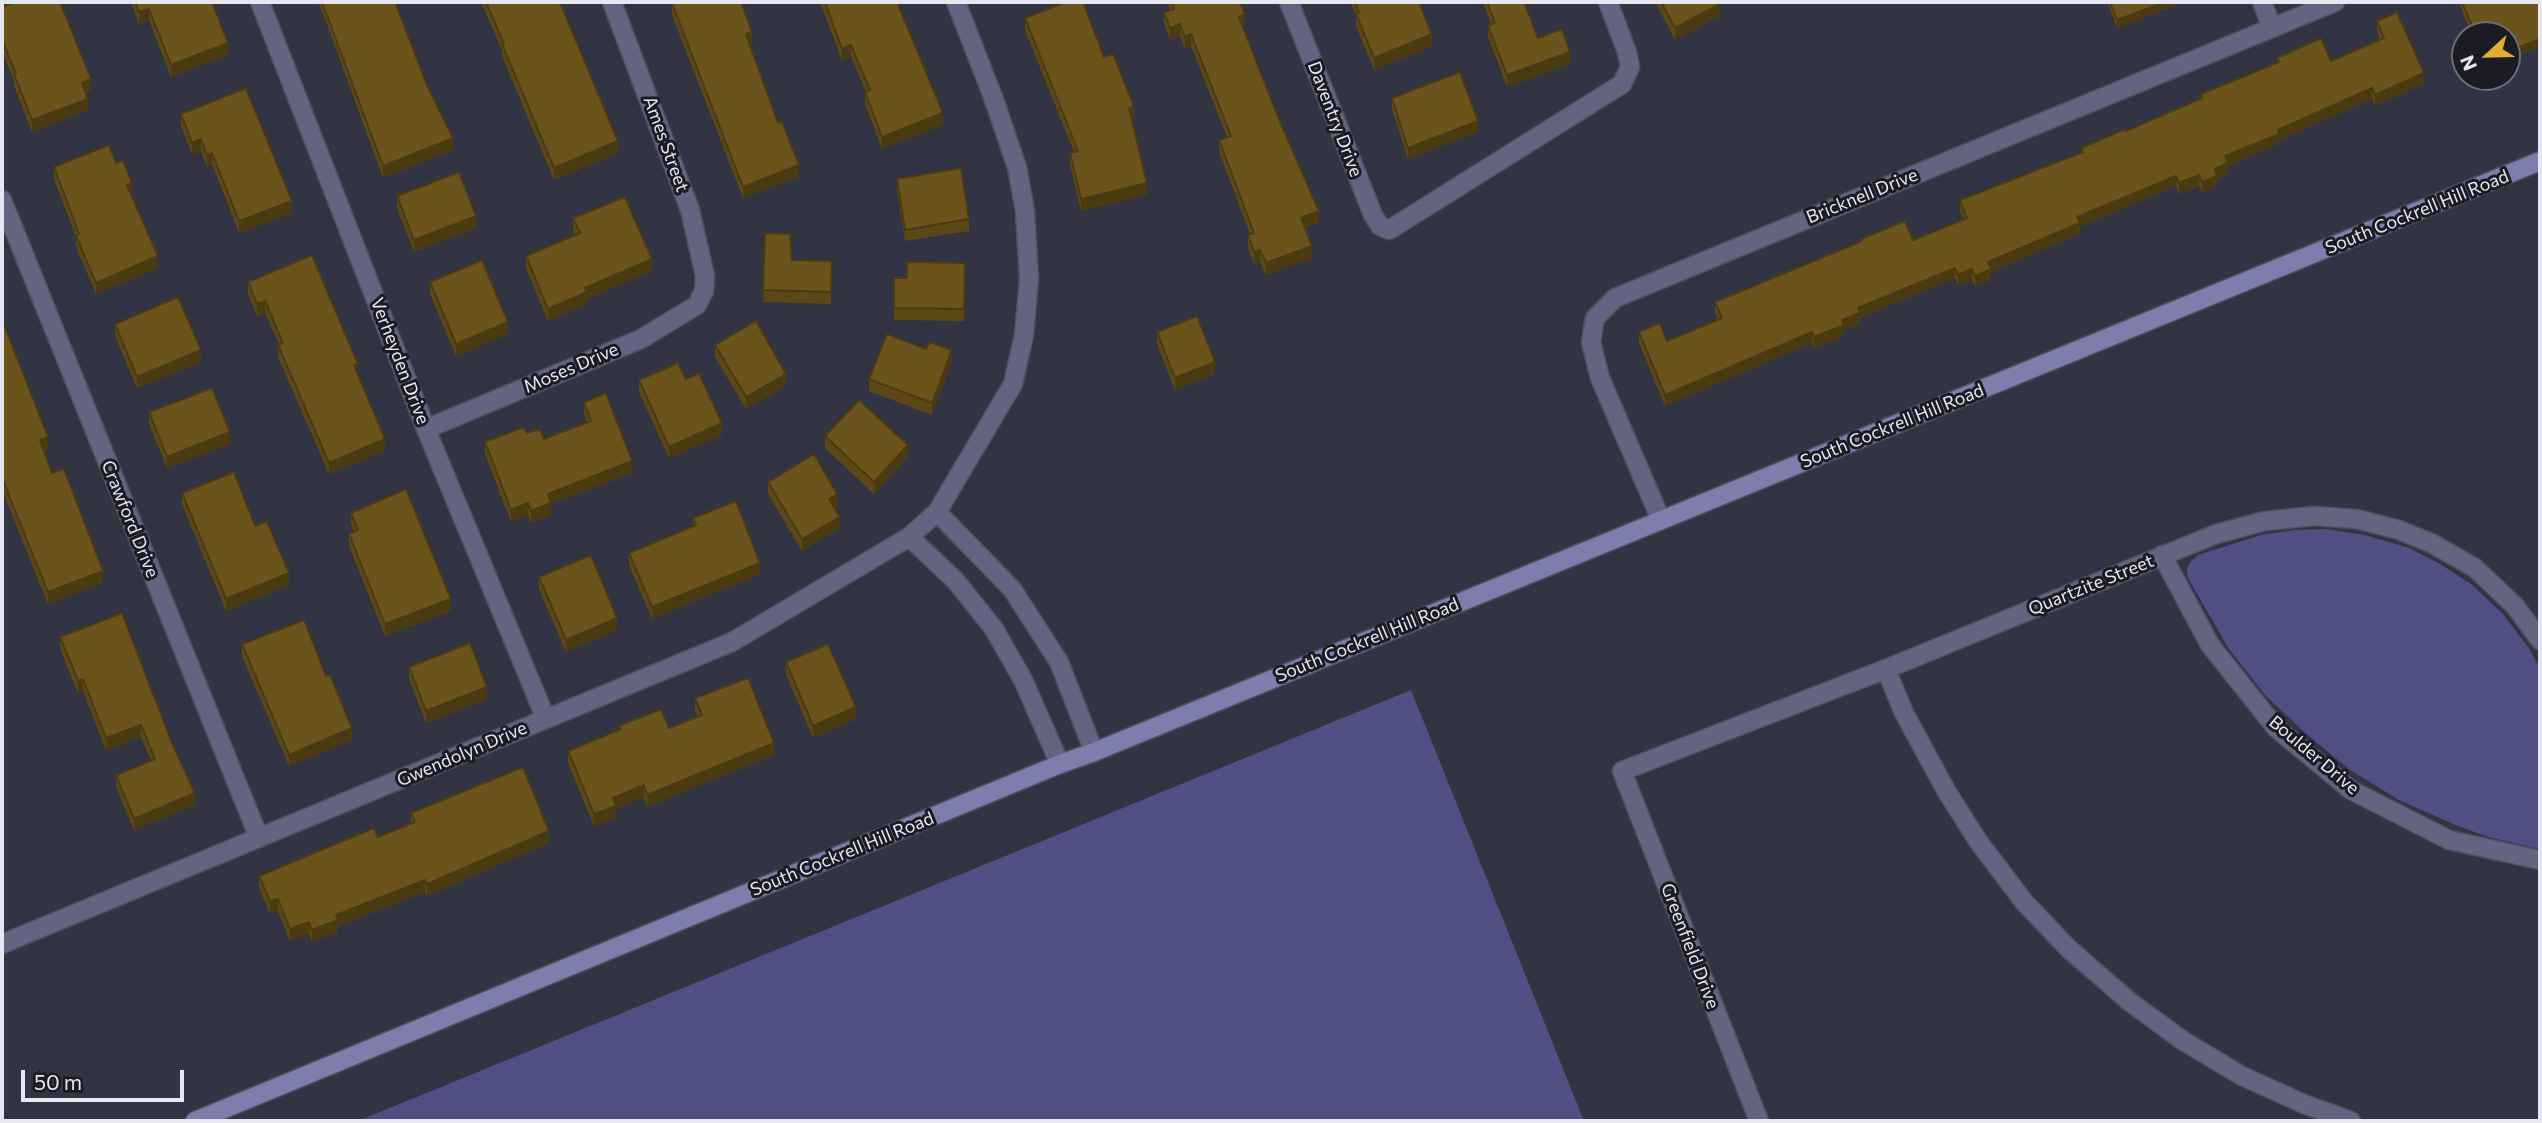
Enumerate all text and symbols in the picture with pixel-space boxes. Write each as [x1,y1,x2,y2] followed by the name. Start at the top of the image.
[2451,21,2521,91] north arrow
[2455,52,2481,74] text: N
[1303,58,1367,180] street label: Daventry Drive
[639,93,693,195] street label: Ames Street
[1803,164,1921,228] street label: Bricknell Drive
[2322,165,2512,259] street label: South Cockrell Hill Road
[366,295,434,427] street label: Verheyden Drive
[520,338,622,398] street label: Moses Drive
[1797,379,1987,473] street label: South Cockrell Hill Road
[97,457,163,581] street label: Crawford Drive
[2025,550,2157,620] street label: Quartzite Street
[1272,593,1462,687] street label: South Cockrell Hill Road
[2265,711,2363,799] street label: Boulder Drive
[394,717,530,791] street label: Gwendolyn Drive
[747,807,937,901] street label: South Cockrell Hill Road
[1656,880,1724,1012] street label: Greenfield Drive
[24,1056,187,1100] scale bar
[34,1069,82,1094] text: 50 m

